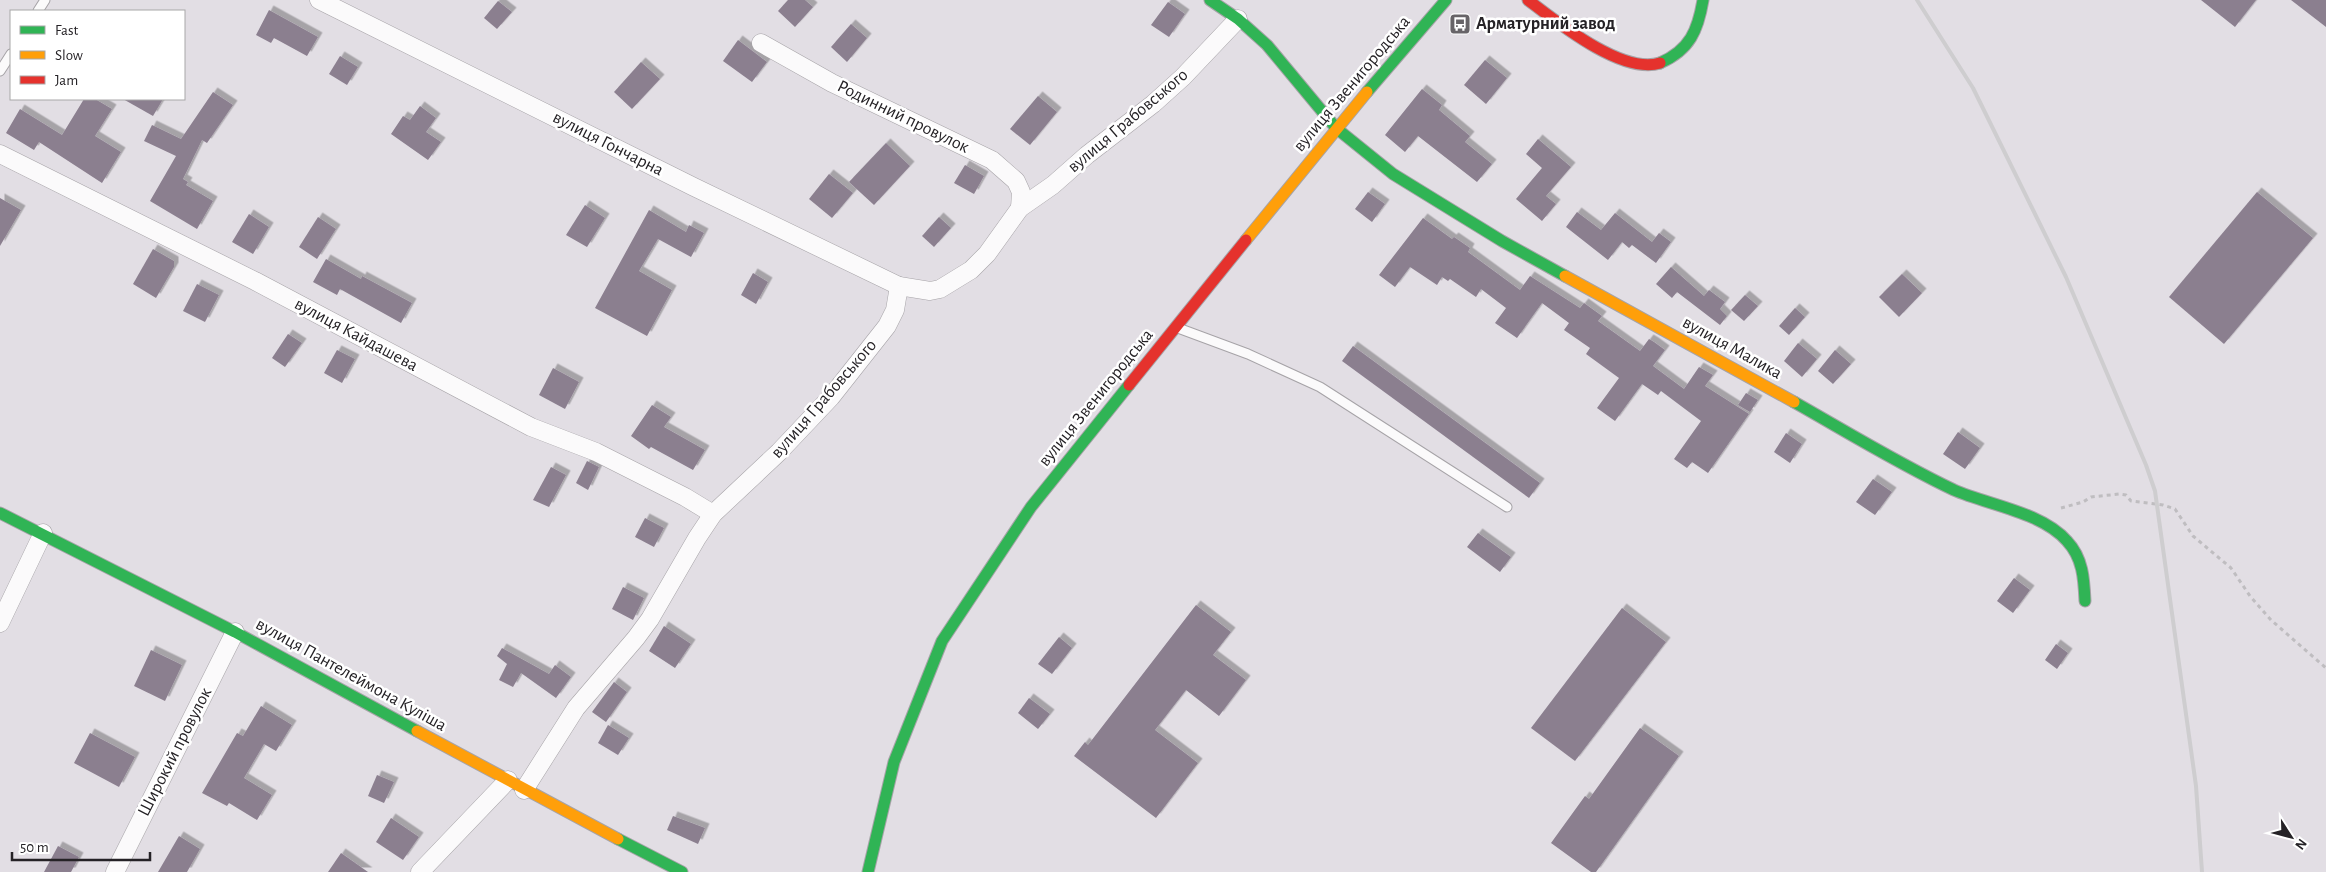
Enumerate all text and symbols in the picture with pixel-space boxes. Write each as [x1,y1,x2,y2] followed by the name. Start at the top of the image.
[10,10,185,100] legend
[1448,12,1472,36] bus stop icon: Арматурний завод
[1290,13,1414,155] street label: вулиця Звенигородська
[1476,15,1615,33] place label: Арматурний завод
[55,23,79,38] text: Fast
[55,48,83,63] text: Slow
[1064,65,1192,176] street label: вулиця Грабовського
[55,73,78,88] text: Jam
[834,77,972,157] street label: Родинний провулок
[550,108,666,180] street label: вулиця Гончарна
[291,295,421,375] street label: вулиця Кайдашева
[1679,313,1785,383] street label: вулиця Малика
[1035,326,1157,470] street label: вулиця Звенигородська
[767,335,880,462] street label: вулиця Грабовського
[253,615,449,735] street label: вулиця Пантелеймона Куліша
[135,684,216,819] street label: Широкий провулок
[2266,812,2316,862] north arrow
[12,830,150,862] scale bar
[2292,836,2309,852] text: N
[20,840,49,855] text: 50 m

